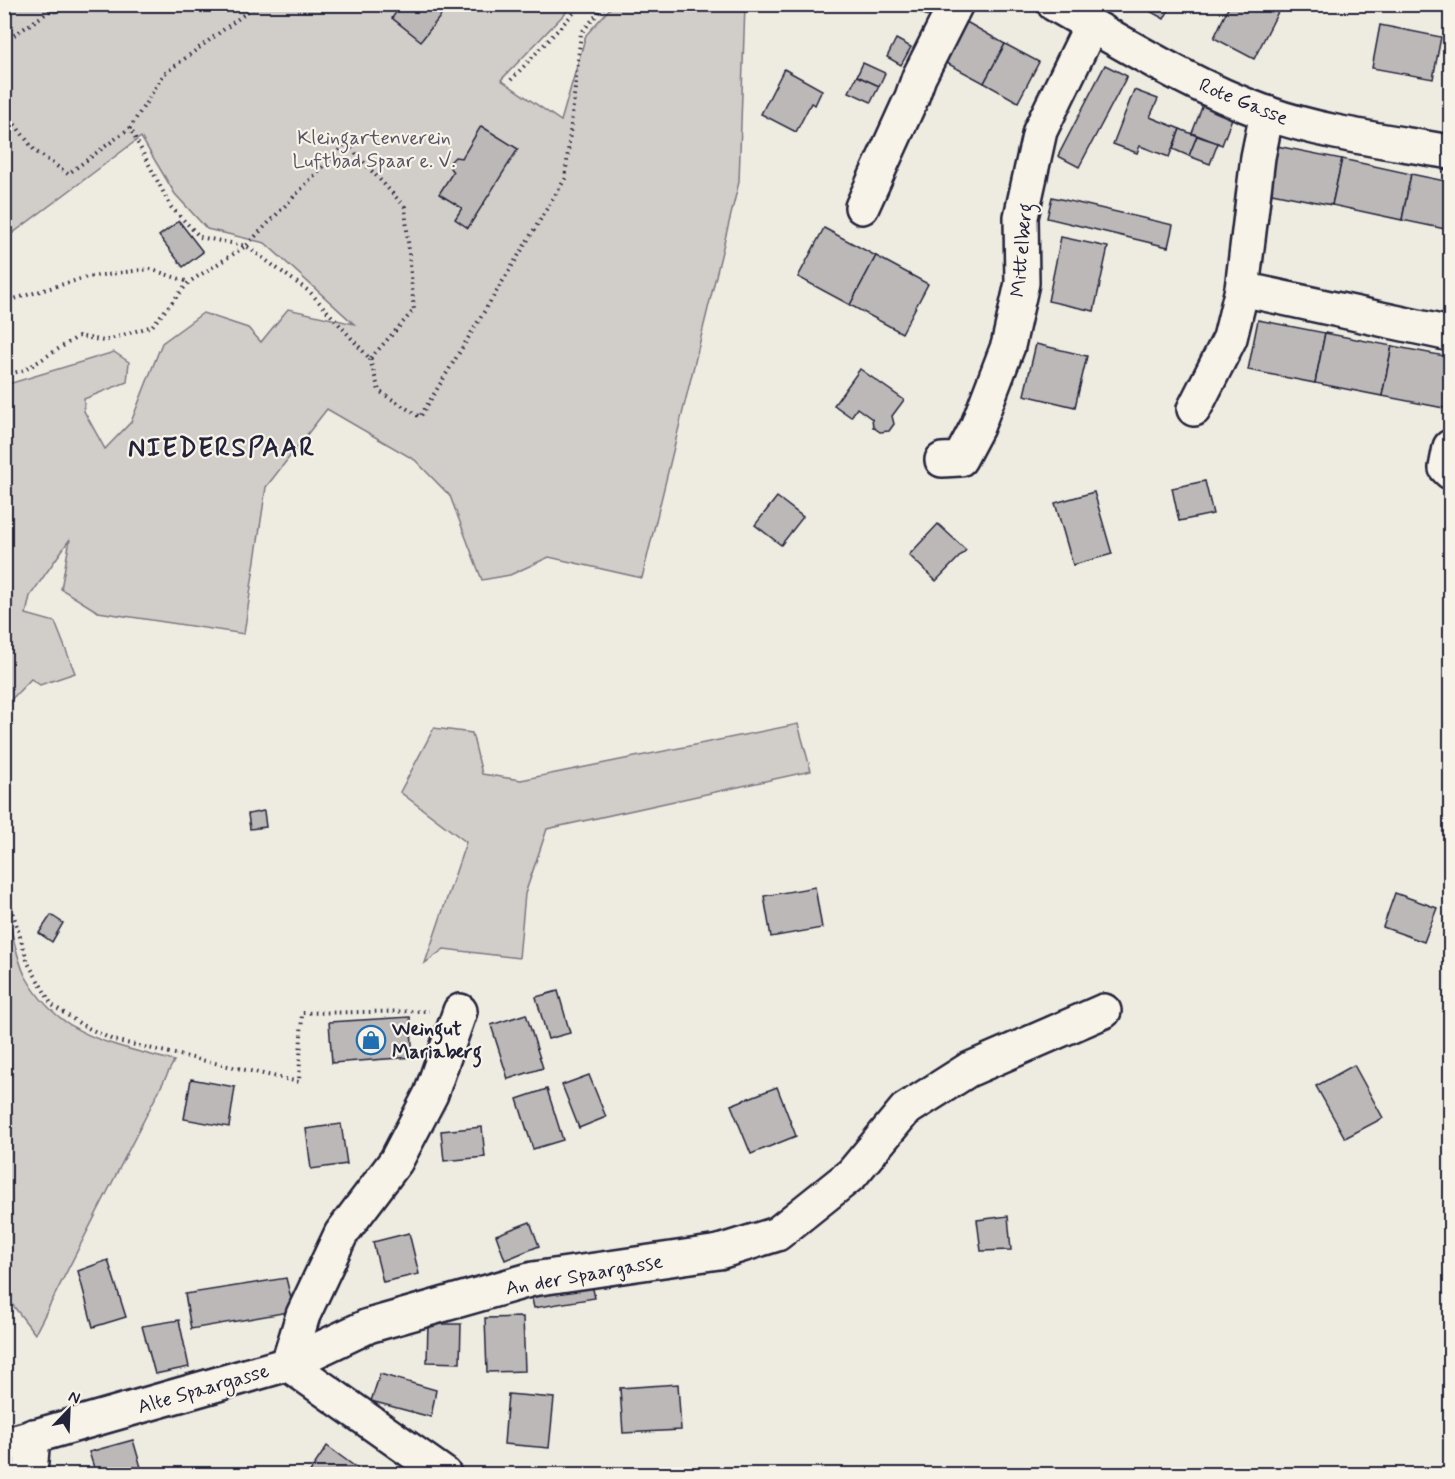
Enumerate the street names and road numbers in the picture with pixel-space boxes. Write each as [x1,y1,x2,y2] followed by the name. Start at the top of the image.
[1195,72,1292,133] street label: Rote Gasse
[1005,202,1042,299] street label: Mittelberg
[503,1248,665,1303] street label: An der Spaargasse
[134,1358,273,1422] street label: Alte Spaargasse

